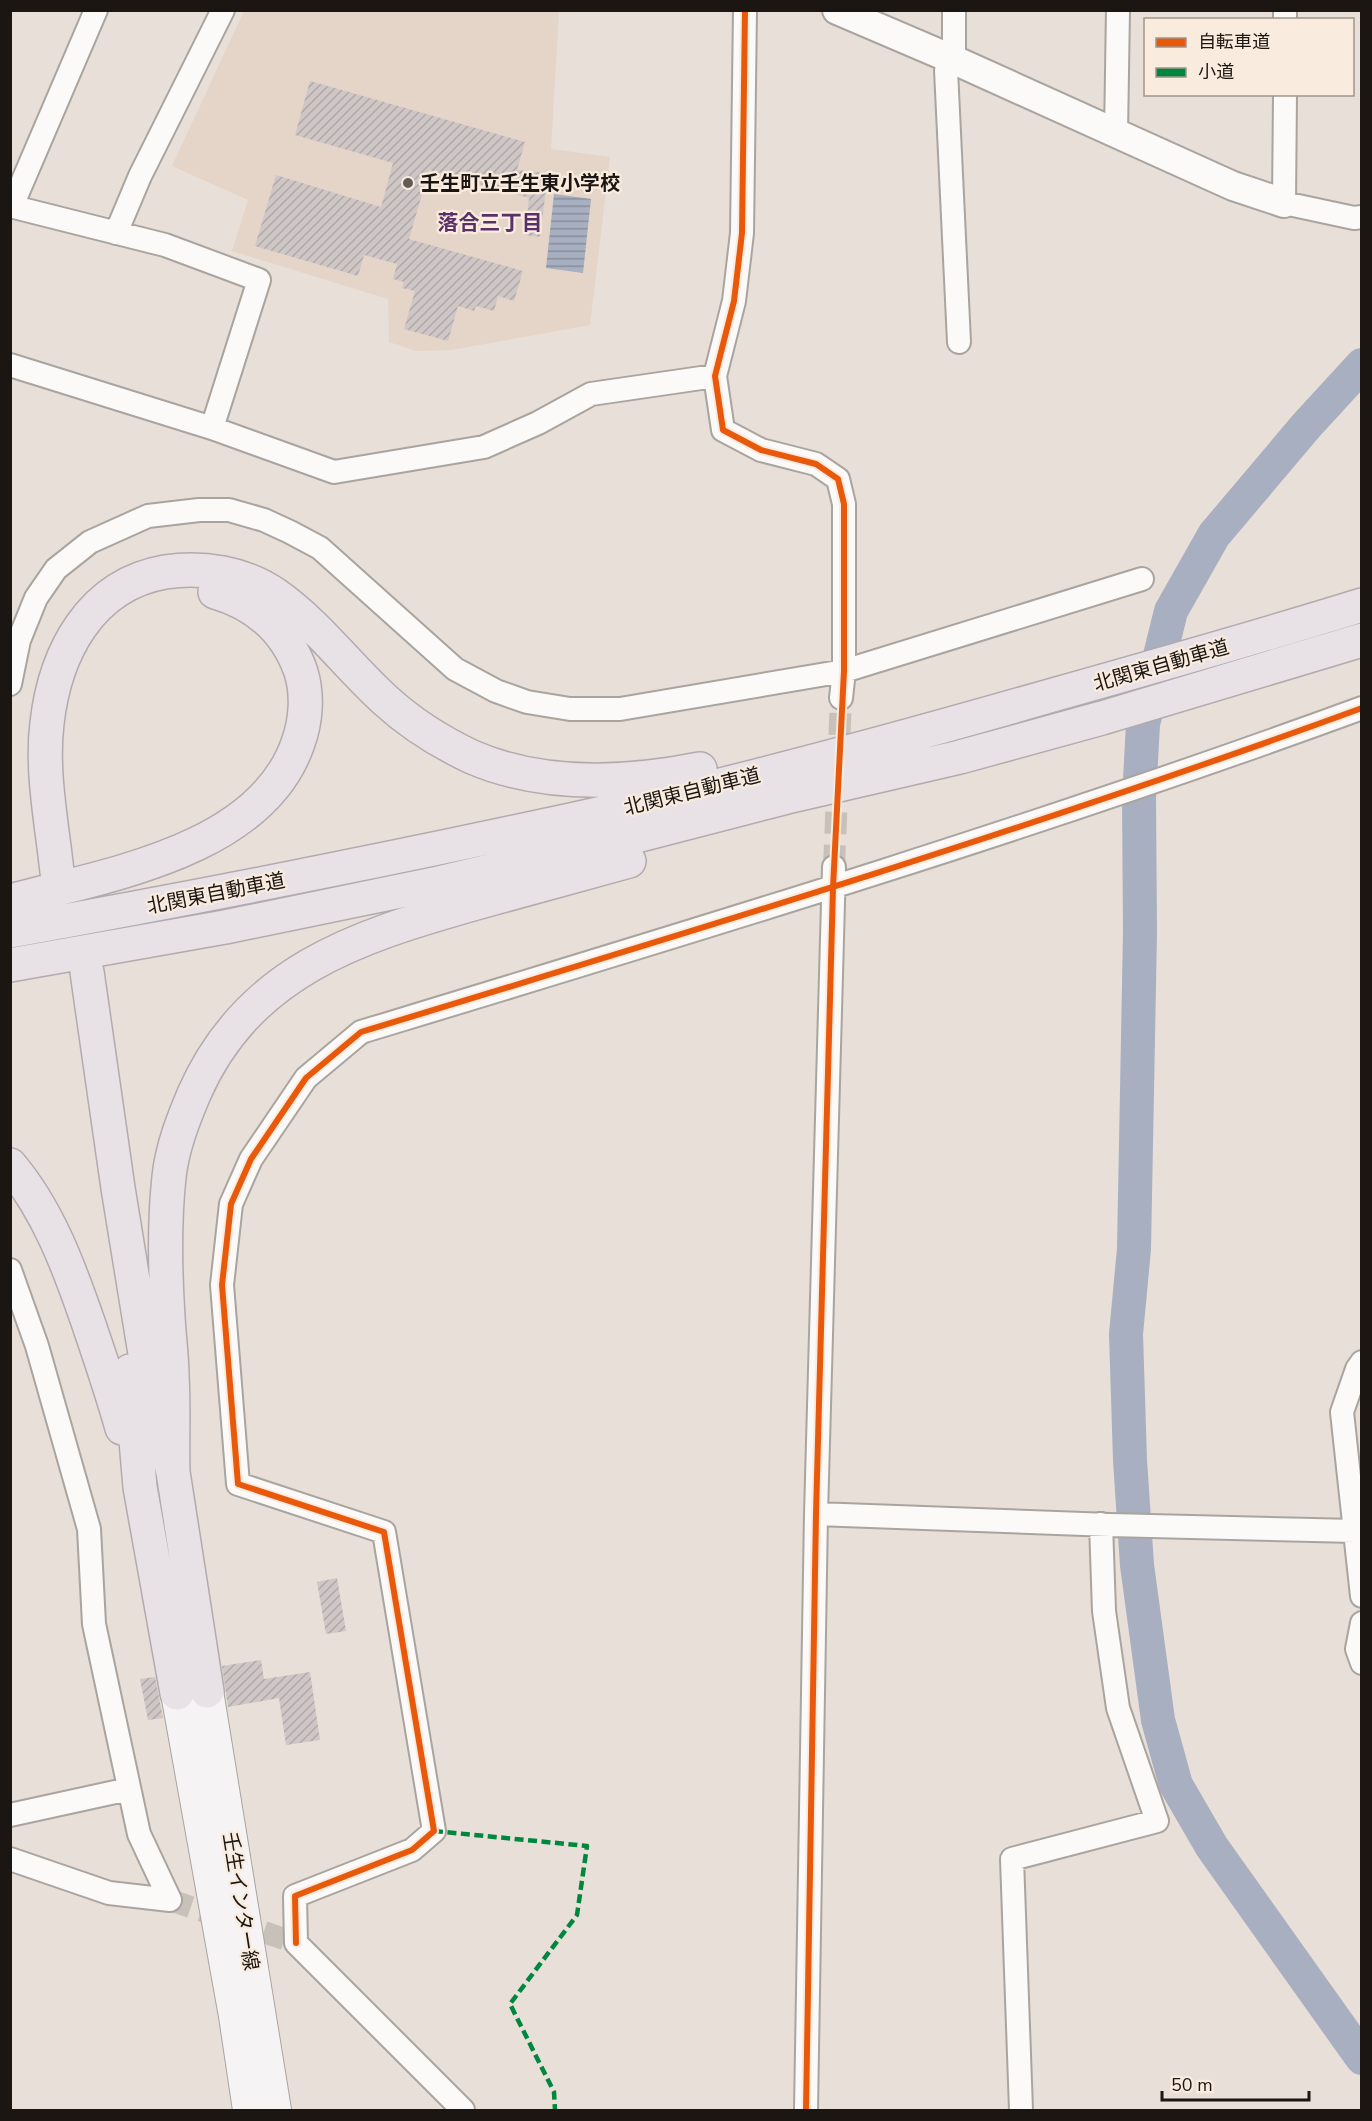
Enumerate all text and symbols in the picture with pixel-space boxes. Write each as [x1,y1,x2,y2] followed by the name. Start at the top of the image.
[1144,18,1354,96] legend
[1198,30,1270,54] text: 自転車道
[1198,60,1234,84] text: 小道
[420,170,620,197] place label: 壬生町立壬生東小学校
[401,176,415,190] marker: 壬生町立壬生東小学校
[438,209,543,237] district label: 落合三丁目
[1090,633,1232,698] street label: 北関東自動車道
[621,761,763,822] street label: 北関東自動車道
[145,867,287,920] street label: 北関東自動車道
[216,1830,265,1972] street label: 壬生インター線
[1162,2064,1309,2102] scale bar
[1171,2073,1213,2097] text: 50 m

